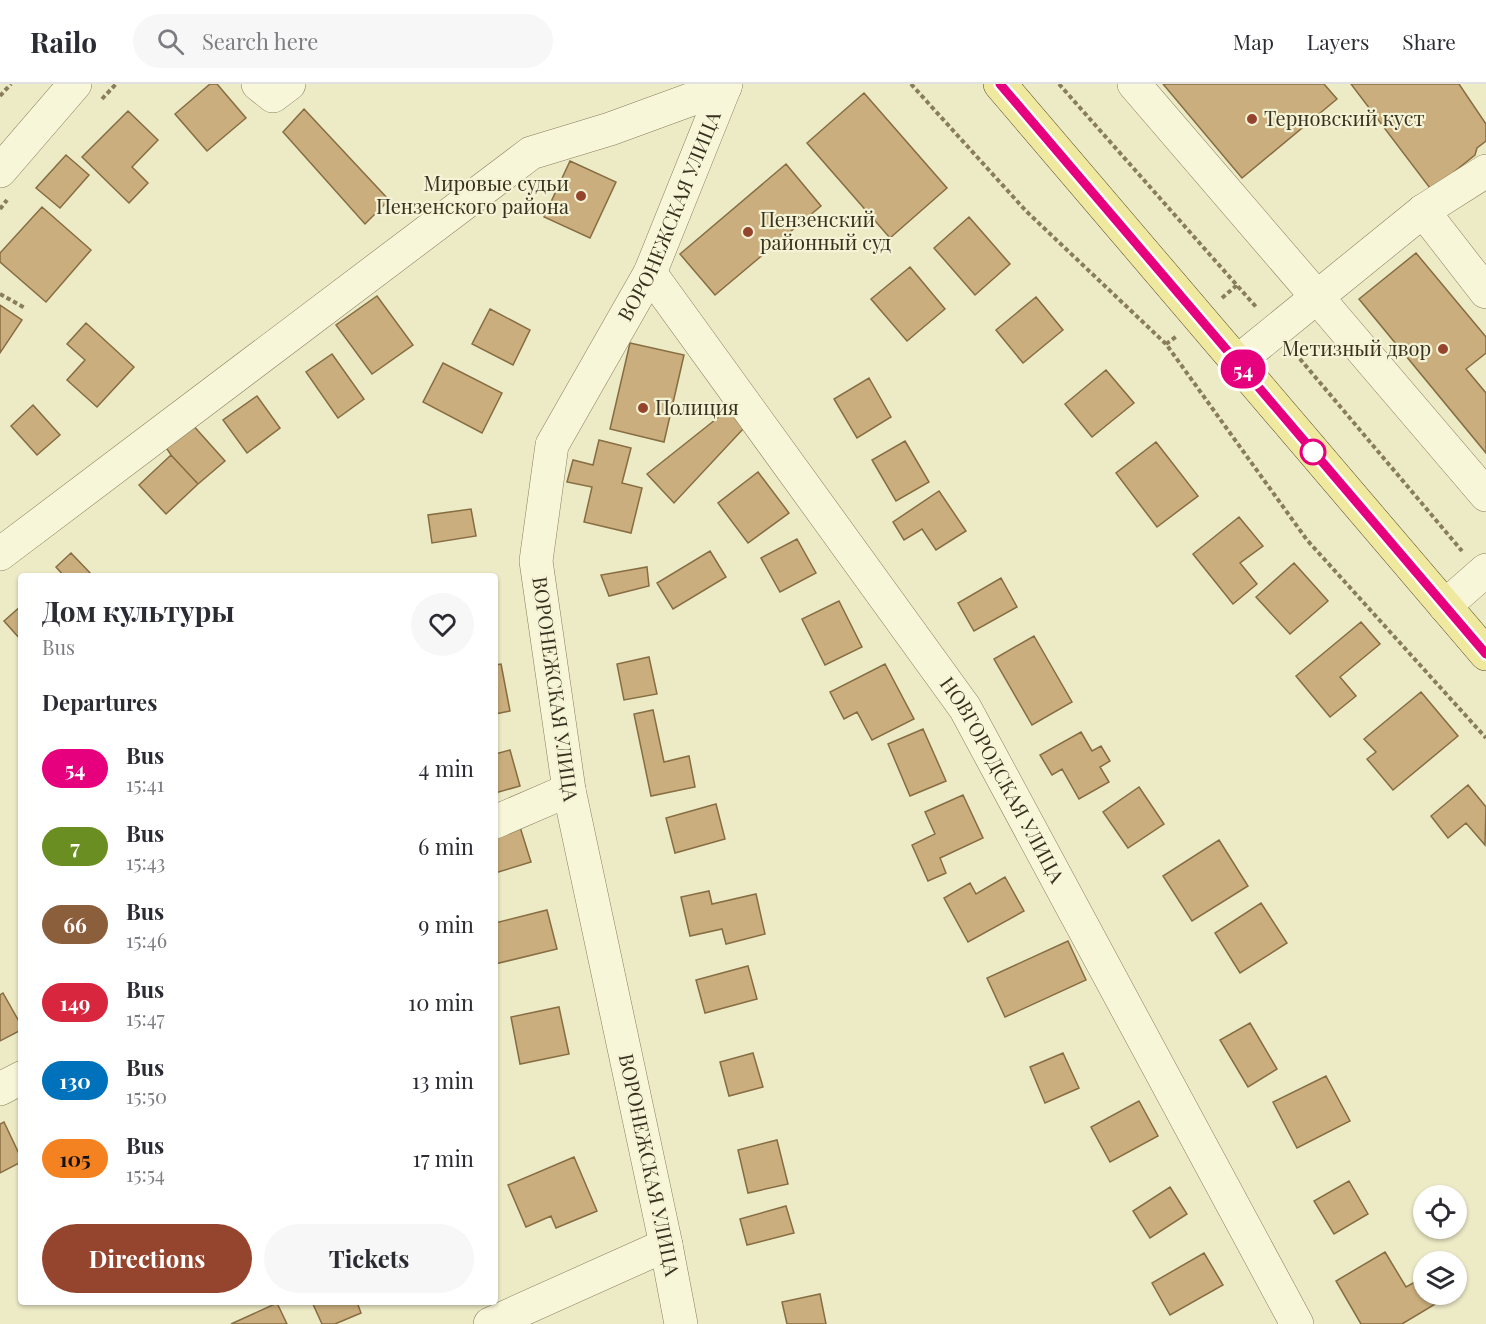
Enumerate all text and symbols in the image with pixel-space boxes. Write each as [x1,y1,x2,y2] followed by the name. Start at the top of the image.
[133,14,553,68] search box
[30,23,97,60] text: Railo
[154,25,187,58] icon: search
[202,26,318,56] text: Search here
[1233,27,1274,55] text: Map
[1307,27,1369,55] text: Layers
[1402,27,1456,55] text: Share
[1264,104,1425,131] place label: Терновский куст
[611,106,726,325] street label: ВОРОНЕЖСКАЯ УЛИЦА
[1245,112,1259,126] marker: Терновский куст
[376,169,569,219] place label: Мировые судьи Пензенского района
[574,189,588,203] marker: Мировые судьи Пензенского района
[760,205,892,255] place label: Пензенский районный суд
[741,225,755,239] marker: Пензенский районный суд
[1282,334,1431,361] place label: Метизный двор
[1436,342,1450,356] marker: Метизный двор
[1216,350,1270,388] line badge: 54
[1233,355,1253,383] text: 54
[655,393,739,420] place label: Полиция
[636,401,650,415] marker: Полиция
[1300,439,1326,465] unlabelled marker
[527,575,586,803] street label: ВОРОНЕЖСКАЯ УЛИЦА
[42,592,235,629] text: Дом культуры
[411,593,474,656] button: heart
[42,633,75,660] text: Bus
[935,671,1072,887] street label: НОВГОРОДСКАЯ УЛИЦА
[42,687,157,717] text: Departures
[126,740,164,770] text: Bus
[419,753,474,783] text: 4 min
[65,754,85,782] text: 54
[126,770,164,797] text: 15:41
[126,818,164,848] text: Bus
[418,831,474,861] text: 6 min
[70,832,80,860] text: 7
[126,848,165,875] text: 15:43
[126,896,164,926] text: Bus
[418,909,474,939] text: 9 min
[63,910,87,938] text: 66
[126,926,167,953] text: 15:46
[126,974,164,1004] text: Bus
[408,987,474,1017] text: 10 min
[60,988,90,1016] text: 149
[126,1004,165,1031] text: 15:47
[614,1051,687,1279] street label: ВОРОНЕЖСКАЯ УЛИЦА
[126,1052,164,1082] text: Bus
[412,1065,474,1095] text: 13 min
[59,1066,91,1094] text: 130
[126,1082,167,1109] text: 15:50
[126,1130,164,1160] text: Bus
[413,1143,474,1173] text: 17 min
[59,1144,91,1172] text: 105
[126,1160,165,1187] text: 15:54
[1413,1185,1467,1305] map controls
[1413,1185,1467,1239] button: locate
[42,1224,252,1293] button: Directions
[264,1224,474,1293] button: Tickets
[1413,1251,1467,1305] button: layers

